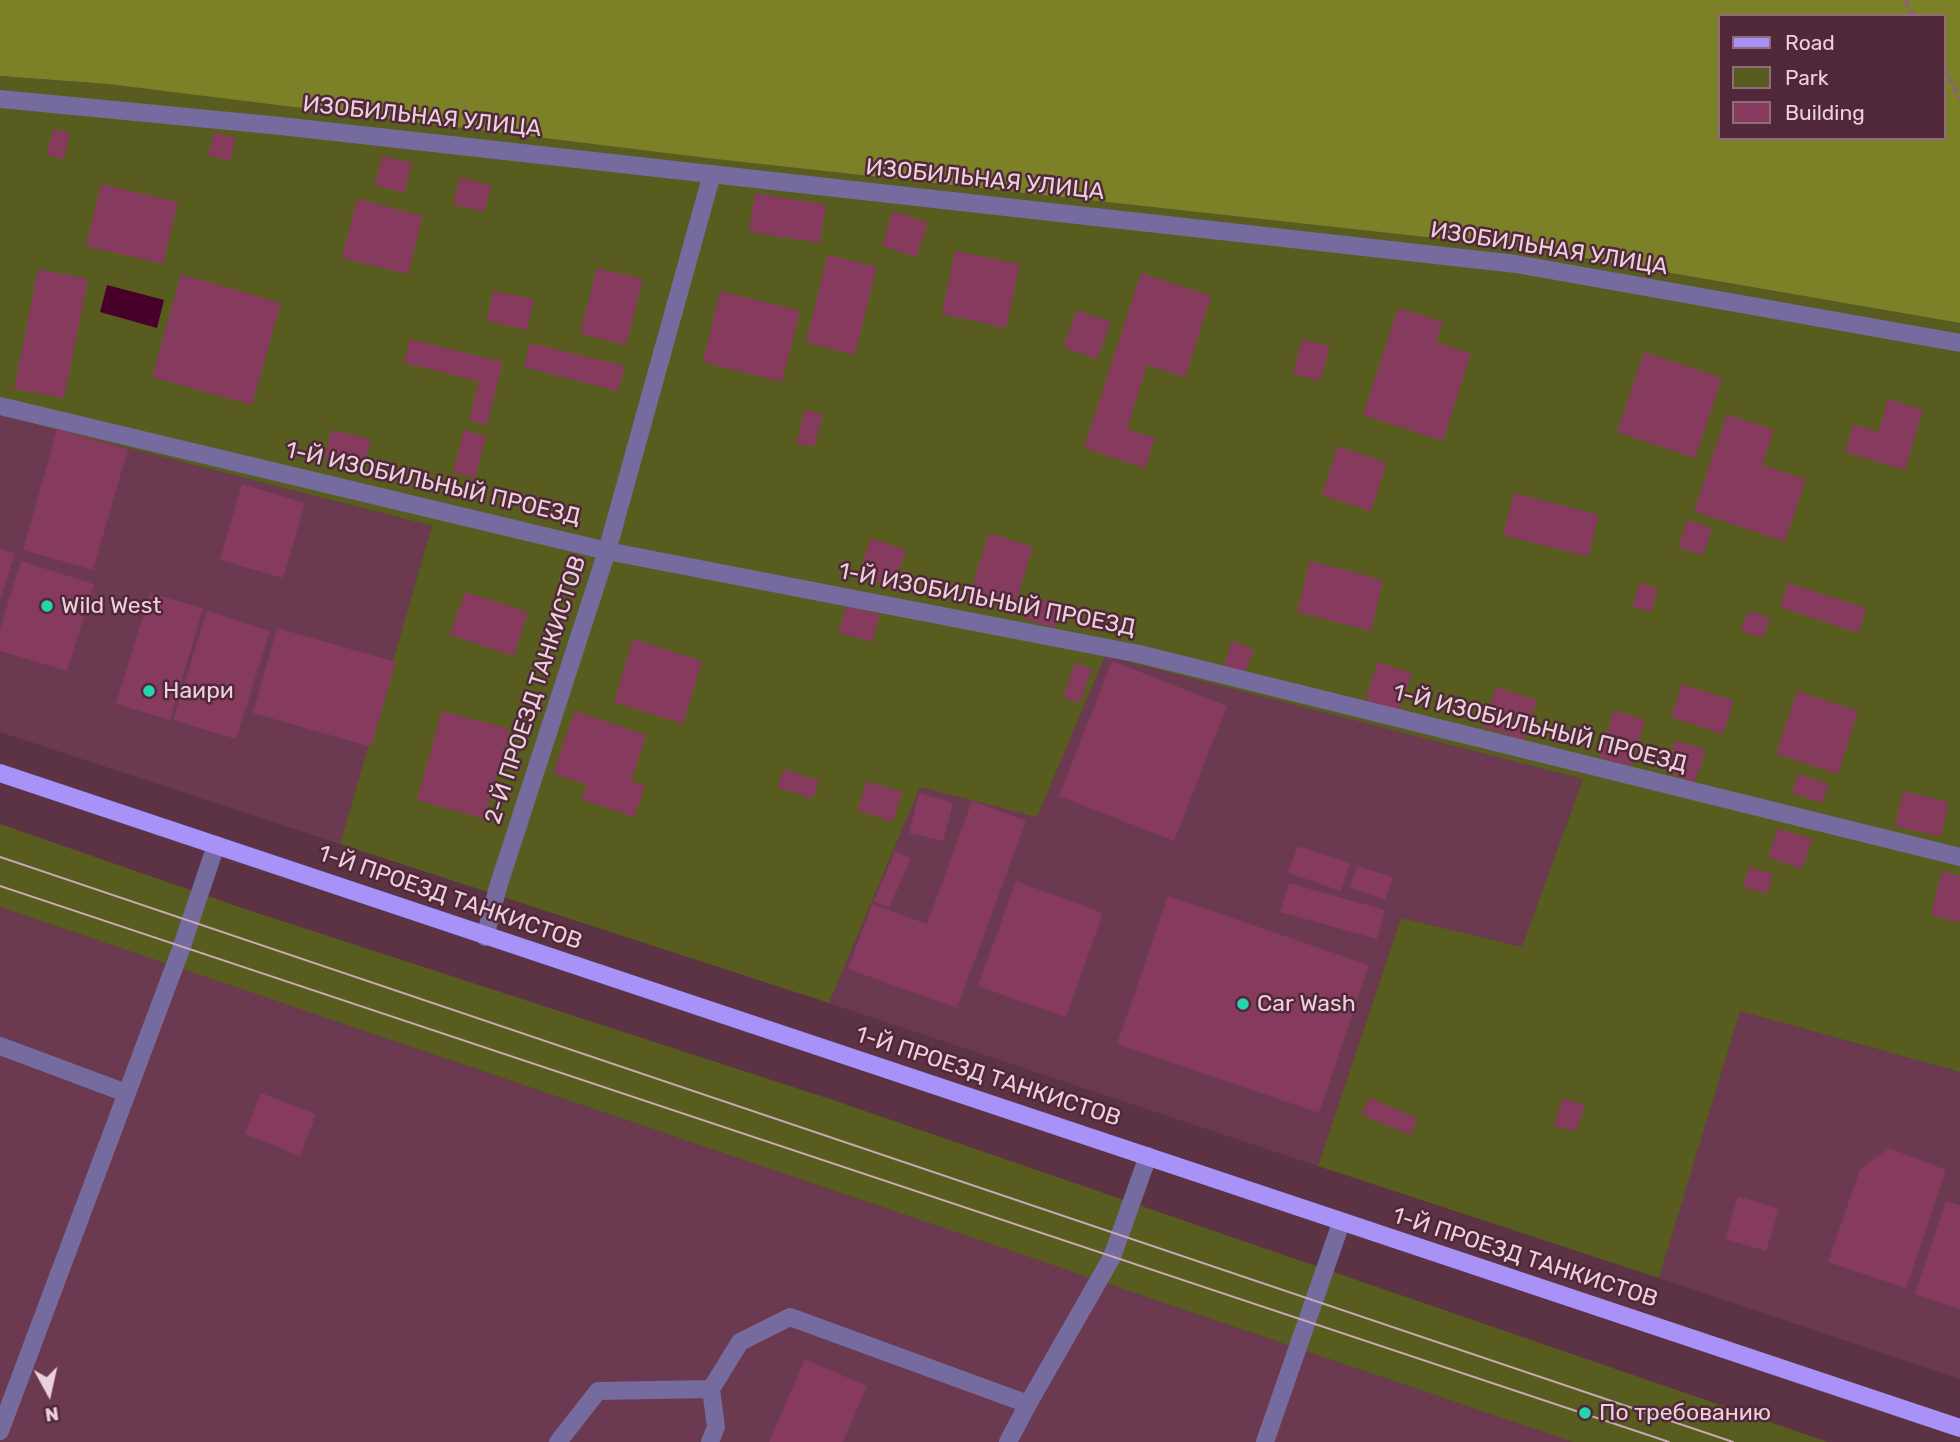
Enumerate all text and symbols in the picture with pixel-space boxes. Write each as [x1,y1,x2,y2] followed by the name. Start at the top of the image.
[1718,14,1946,140] legend
[1785,30,1835,55] text: Road
[1785,65,1829,90] text: Park
[301,91,543,143] street label: ИЗОБИЛЬНАЯ УЛИЦА
[1785,100,1865,125] text: Building
[864,154,1106,206] street label: ИЗОБИЛЬНАЯ УЛИЦА
[1428,217,1670,281] street label: ИЗОБИЛЬНАЯ УЛИЦА
[283,437,583,531] street label: 1-Й ИЗОБИЛЬНЫЙ ПРОЕЗД
[480,553,592,827] street label: 2-Й ПРОЕЗД ТАНКИСТОВ
[836,558,1138,642] street label: 1-Й ИЗОБИЛЬНЫЙ ПРОЕЗД
[61,592,161,620] place label: Wild West
[39,598,55,614] marker: Wild West
[163,677,234,705] place label: Наири
[1390,679,1690,779] street label: 1-Й ИЗОБИЛЬНЫЙ ПРОЕЗД
[141,683,157,699] marker: Наири
[315,840,585,956] street label: 1-Й ПРОЕЗД ТАНКИСТОВ
[1257,990,1356,1018] place label: Car Wash
[1235,996,1251,1012] marker: Car Wash
[852,1021,1124,1133] street label: 1-Й ПРОЕЗД ТАНКИСТОВ
[1389,1202,1661,1314] street label: 1-Й ПРОЕЗД ТАНКИСТОВ
[14,1358,84,1428] north arrow
[1599,1399,1771,1427] place label: По требованию
[44,1402,60,1427] text: N
[1577,1405,1593,1421] marker: По требованию

